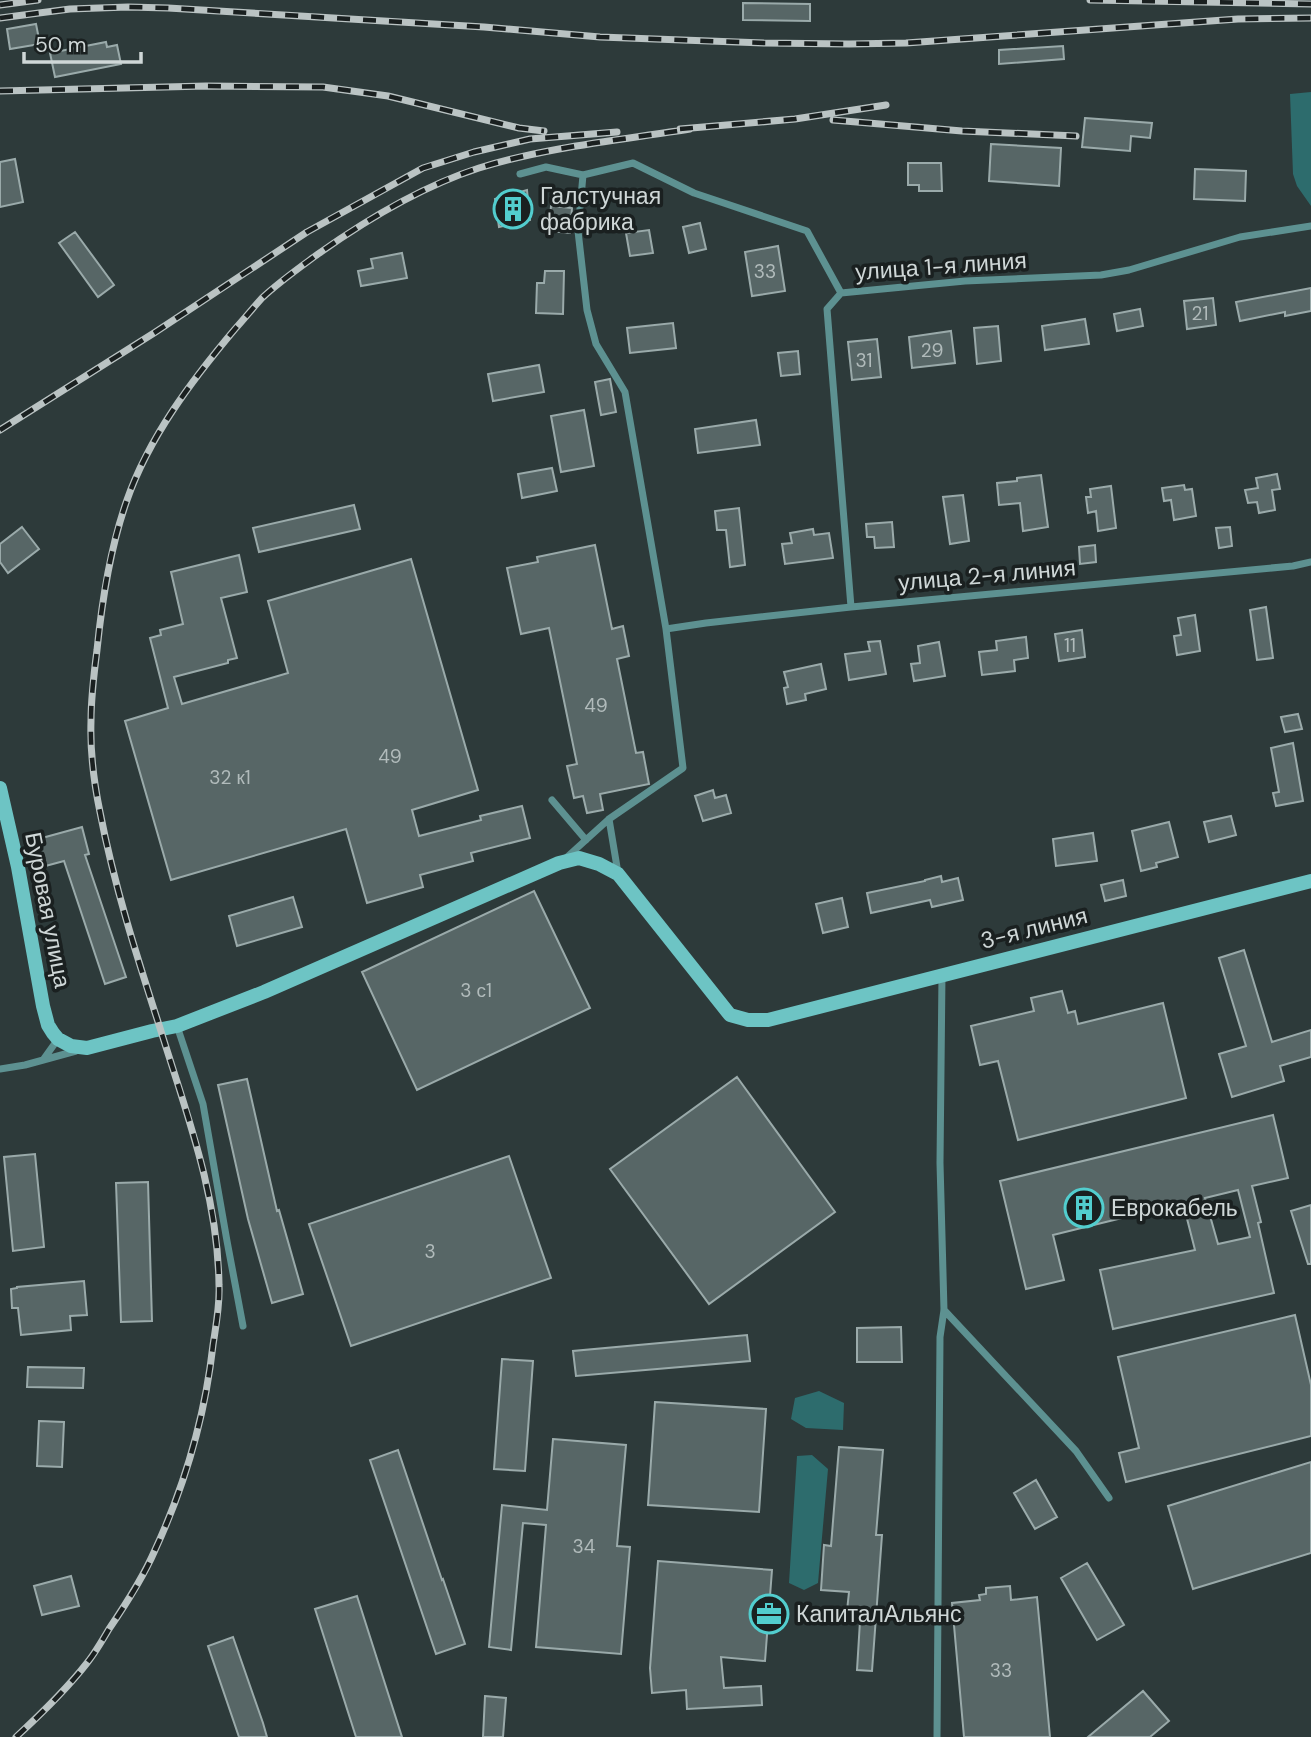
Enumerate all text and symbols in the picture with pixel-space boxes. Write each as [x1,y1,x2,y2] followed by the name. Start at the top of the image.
[24,21,142,65] scale bar
[35,31,86,59] text: 50 m
[540,181,661,237] place label: Галстучная фабрика
[492,188,534,230] building icon: Галстучная фабрика
[854,245,1028,287] street label: улица 1-я линия
[754,259,776,284] house number: 33
[1192,301,1208,326] house number: 21
[921,338,943,363] house number: 29
[856,348,872,373] house number: 31
[897,552,1077,598] street label: улица 2-я линия
[1064,633,1076,658] house number: 11
[584,693,608,718] house number: 49
[378,744,402,769] house number: 49
[209,765,251,790] house number: 32 к1
[18,830,78,991] street label: Буровая улица
[978,900,1090,956] street label: 3-я линия
[460,978,492,1003] house number: 3 с1
[1063,1187,1105,1229] building icon: Еврокабель
[1111,1193,1238,1223] place label: Еврокабель
[424,1239,436,1264] house number: 3
[573,1534,595,1559] house number: 34
[748,1593,790,1635] office icon: КапиталАльянс
[796,1599,961,1629] place label: КапиталАльянс
[990,1658,1012,1683] house number: 33

